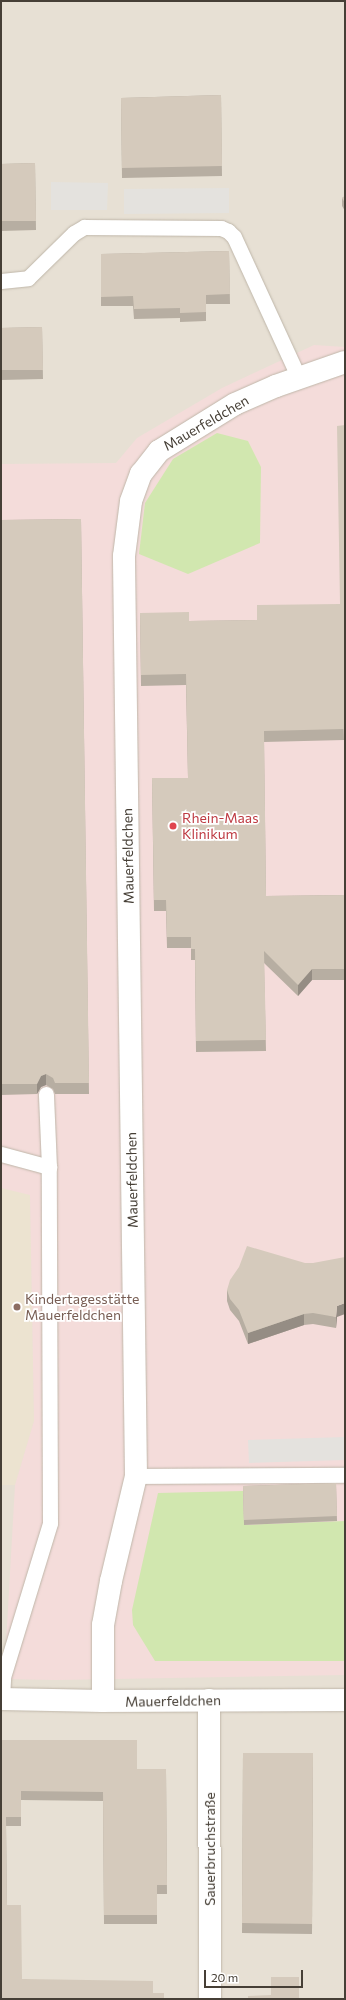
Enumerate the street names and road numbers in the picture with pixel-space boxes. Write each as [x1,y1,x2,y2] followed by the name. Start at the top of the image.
[160,392,252,454] street label: Mauerfeldchen
[119,808,137,904] street label: Mauerfeldchen
[123,1132,141,1228] street label: Mauerfeldchen
[125,1692,221,1710] street label: Mauerfeldchen
[202,1792,218,1906] street label: Sauerbruchstraße

